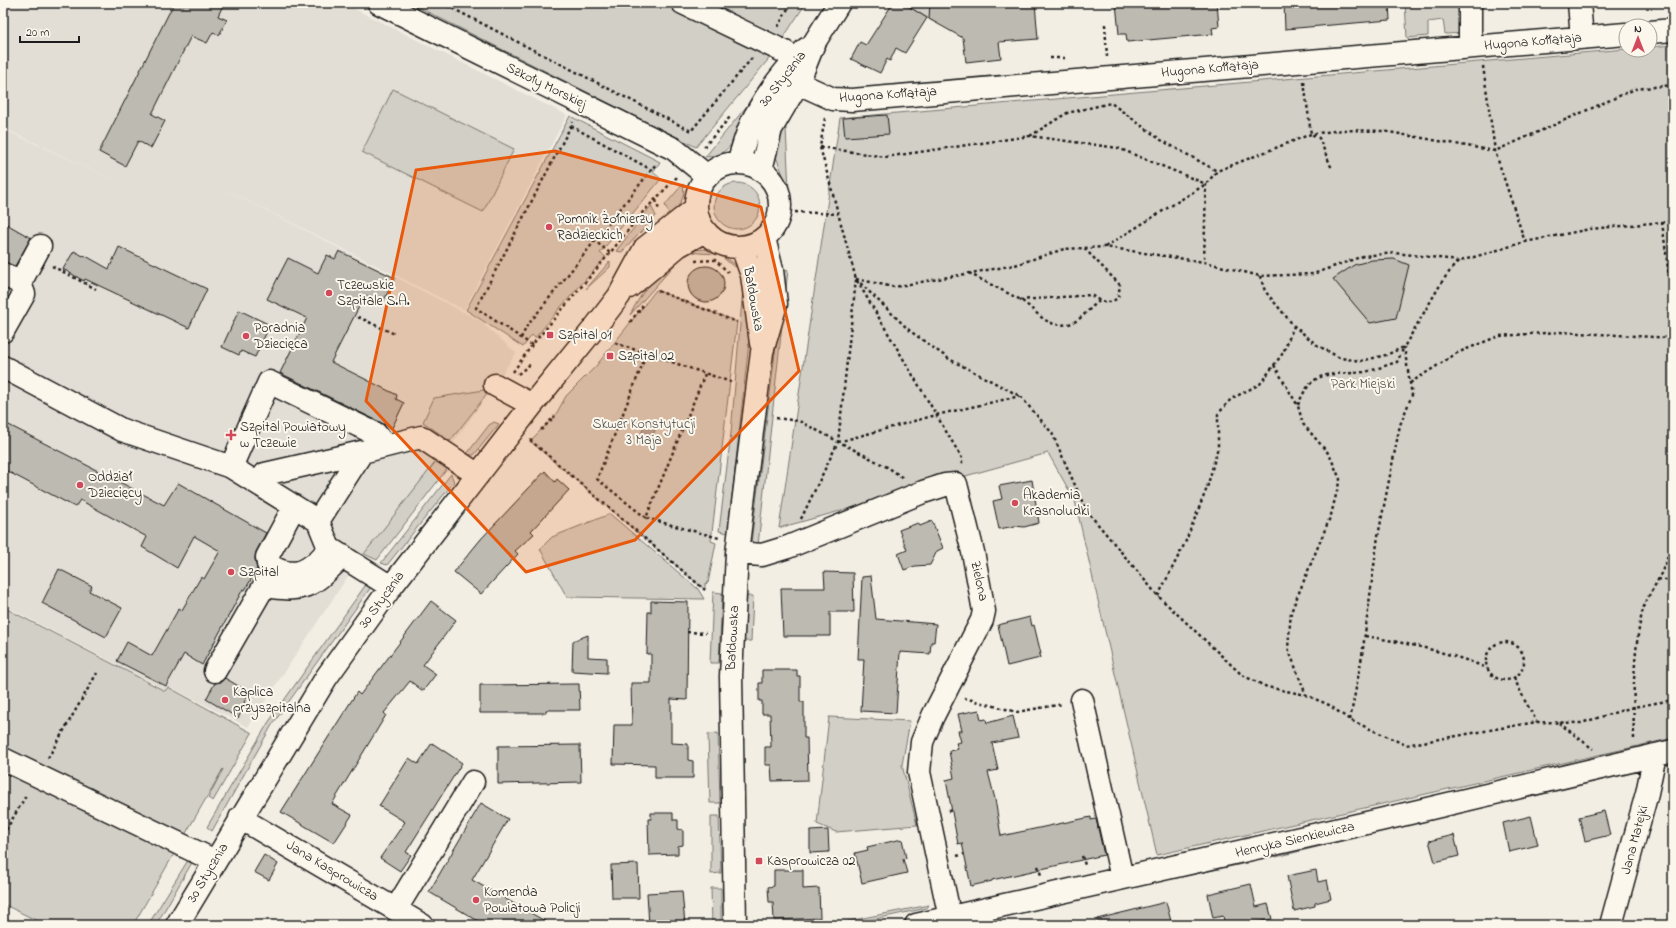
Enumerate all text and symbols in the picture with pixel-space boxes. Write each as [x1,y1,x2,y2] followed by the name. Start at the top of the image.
[20,18,79,44] scale bar
[1618,18,1658,58] north arrow
[1634,21,1642,37] text: N
[26,24,49,42] text: 20 m
[1483,27,1583,58] street label: Hugona Kołłątaja
[754,46,812,112] street label: 30 Stycznia
[1160,54,1260,85] street label: Hugona Kołłątaja
[502,57,591,116] street label: Szkoły Morskiej
[838,81,938,110] street label: Hugona Kołłątaja
[557,209,653,246] place label: Pomnik Żołnierzy Radzieckich
[544,222,554,232] marker: Pomnik Żołnierzy Radzieckich
[737,264,769,333] street label: Bałdowska
[337,275,410,312] place label: Tczewskie Szpitale S.A.
[324,288,334,298] marker: Tczewskie Szpitale S.A.
[253,318,308,355] place label: Poradnia Dziecięca
[558,325,612,346] place label: Szpital 01
[545,330,555,340] marker: Szpital 01
[241,331,251,341] marker: Poradnia Dziecięca
[618,346,674,367] place label: Szpital 02
[605,351,615,361] marker: Szpital 02
[1331,374,1395,395] park label: Park Miejski
[592,414,696,451] park label: Skwer Konstytucji 3 Maja
[240,417,346,454] place label: Szpital Powiatowy w Tczewie
[225,429,237,441] marker: Szpital Powiatowy w Tczewie
[87,467,142,505] place label: Oddział Dziecięcy
[75,480,85,490] marker: Oddział Dziecięcy
[1023,485,1089,522] place label: Akademia Krasnoludki
[1010,498,1020,508] marker: Akademia Krasnoludki
[964,559,994,603] street label: Zielona
[239,562,279,583] place label: Szpital
[226,567,236,577] marker: Szpital
[354,567,411,634] street label: 30 Stycznia
[721,605,745,672] street label: Bałdowska
[233,682,311,720] place label: Kaplica przyszpitalna
[220,695,230,705] marker: Kaplica przyszpitalna
[1616,803,1654,877] street label: Jana Matejki
[1233,816,1357,865] street label: Henryka Sienkiewicza
[282,835,382,907] street label: Jana Kasprowicza
[182,839,235,907] street label: 30 Stycznia
[767,851,856,872] place label: Kasprowicza 02
[754,856,764,866] marker: Kasprowicza 02
[484,882,581,919] place label: Komenda Powiatowa Policji
[471,895,481,905] marker: Komenda Powiatowa Policji

